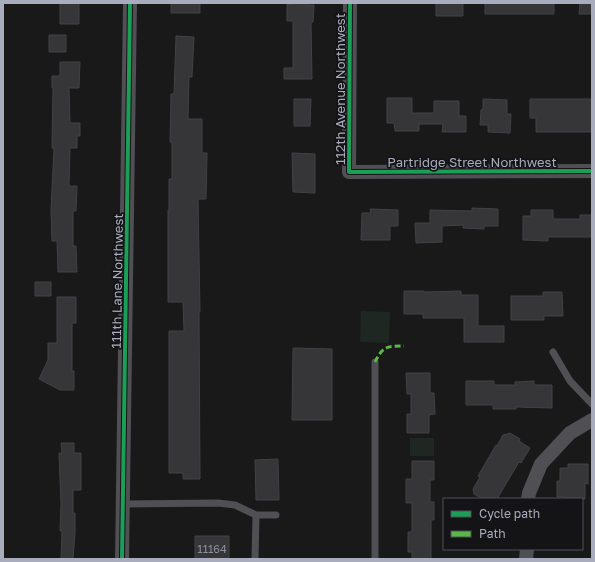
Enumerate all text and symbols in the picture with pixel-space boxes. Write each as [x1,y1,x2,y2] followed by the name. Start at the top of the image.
[332,13,348,165] street label: 112th Avenue Northwest
[387,154,557,170] street label: Partridge Street Northwest
[108,213,126,349] street label: 111th Lane Northwest
[443,498,583,550] legend
[479,506,540,521] text: Cycle path
[479,526,506,541] text: Path
[197,542,227,555] house number: 11164

